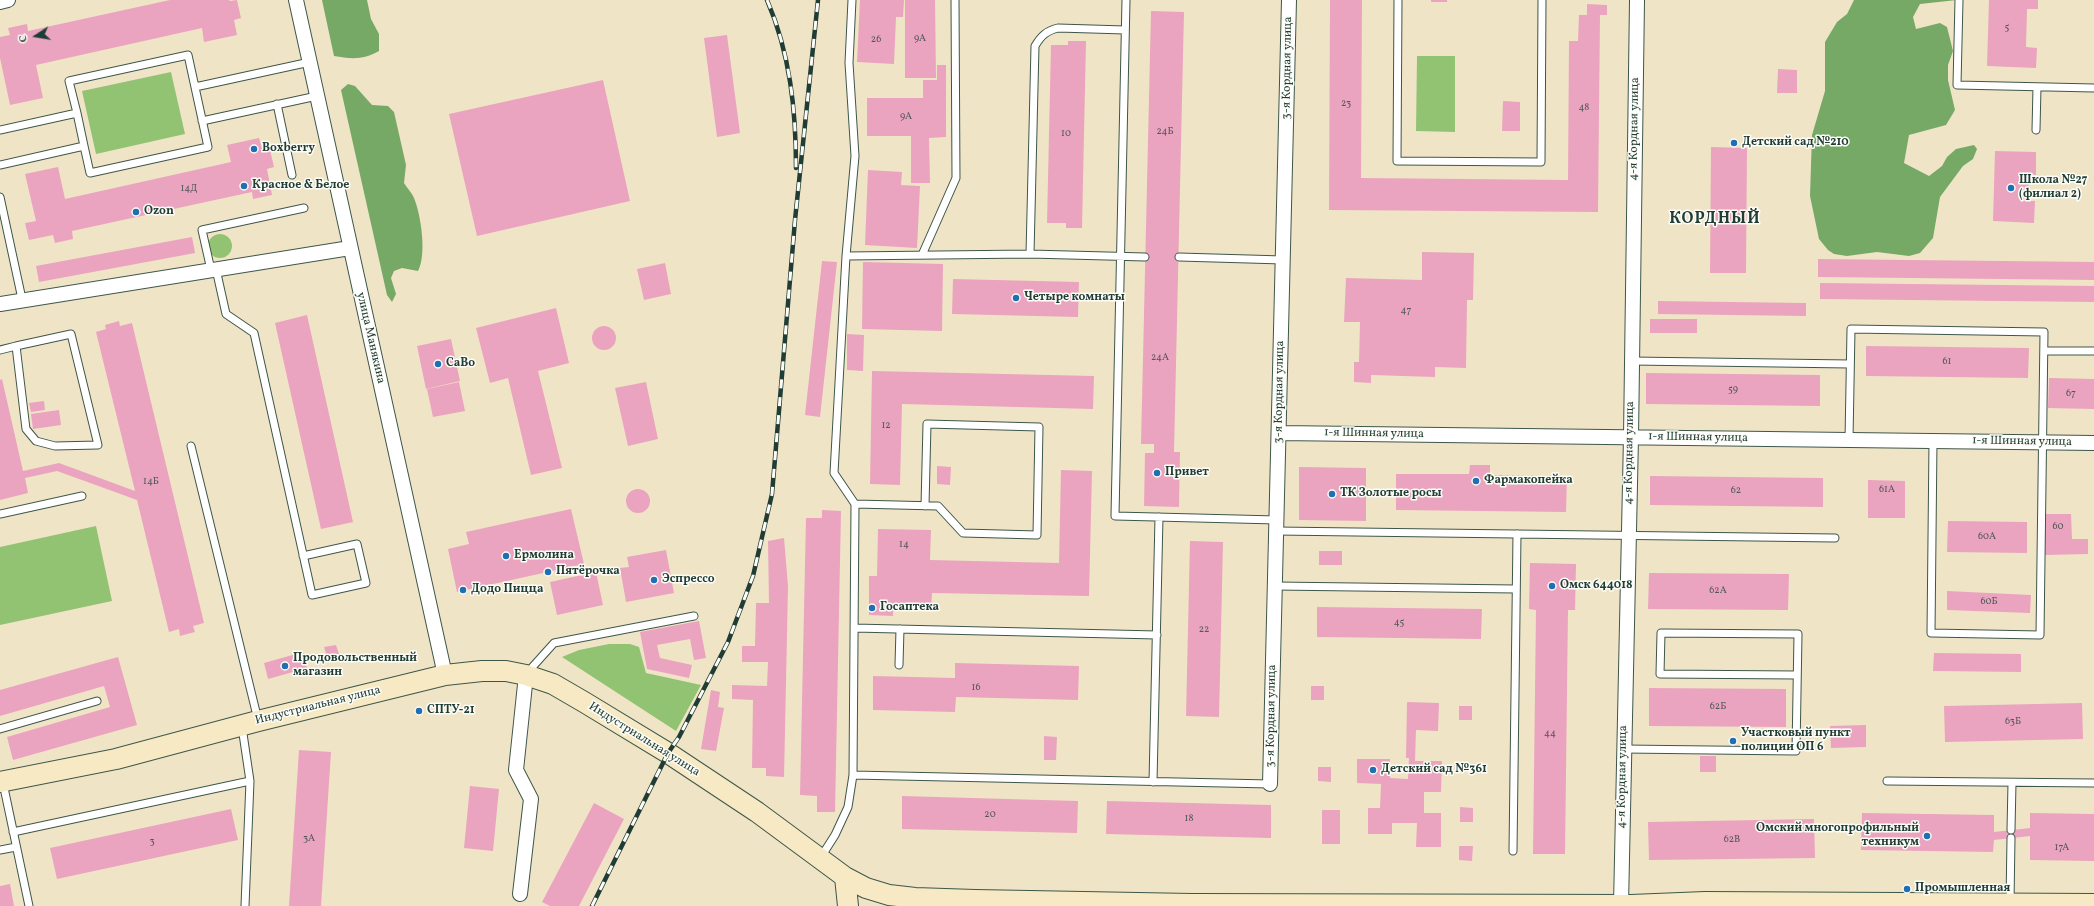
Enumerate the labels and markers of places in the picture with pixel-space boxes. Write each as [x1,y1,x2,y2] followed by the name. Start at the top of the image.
[1742,136,1849,150] place label: Детский сад №210
[1729,138,1739,148] marker: Детский сад №210
[262,142,315,156] place label: Boxberry
[249,144,259,154] marker: Boxberry
[2019,174,2087,202] place label: Школа №27 (филиал 2)
[252,179,349,193] place label: Красное & Белое
[239,181,249,191] marker: Красное & Белое
[2006,183,2016,193] marker: Школа №27 (филиал 2)
[144,205,174,219] place label: Ozon
[131,207,141,217] marker: Ozon
[1024,291,1125,305] place label: Четыре комнаты
[1011,293,1021,303] marker: Четыре комнаты
[446,357,475,371] place label: СаВо
[433,359,443,369] marker: СаВо
[1165,466,1209,480] place label: Привет
[1152,468,1162,478] marker: Привет
[1484,474,1573,488] place label: Фармакопейка
[1471,476,1481,486] marker: Фармакопейка
[1340,487,1442,501] place label: ТК Золотые росы
[1327,489,1337,499] marker: ТК Золотые росы
[514,549,574,563] place label: Ермолина
[501,551,511,561] marker: Ермолина
[556,565,620,579] place label: Пятёрочка
[543,567,553,577] marker: Пятёрочка
[662,573,715,587] place label: Эспрессо
[649,575,659,585] marker: Эспрессо
[1560,579,1633,593] place label: Омск 644018
[1547,581,1557,591] marker: Омск 644018
[471,583,543,597] place label: Додо Пицца
[458,585,468,595] marker: Додо Пицца
[880,601,939,615] place label: Госаптека
[867,603,877,613] marker: Госаптека
[293,652,417,680] place label: Продовольственный магазин
[280,661,290,671] marker: Продовольственный магазин
[427,704,474,718] place label: СПТУ-21
[414,706,424,716] marker: СПТУ-21
[1741,727,1851,755] place label: Участковый пункт полиции ОП 6
[1728,736,1738,746] marker: Участковый пункт полиции ОП 6
[1381,763,1487,777] place label: Детский сад №361
[1368,765,1378,775] marker: Детский сад №361
[1756,822,1919,850] place label: Омский многопрофильный техникум
[1922,831,1932,841] marker: Омский многопрофильный техникум
[1915,882,2010,896] place label: Промышленная
[1902,884,1912,894] marker: Промышленная

